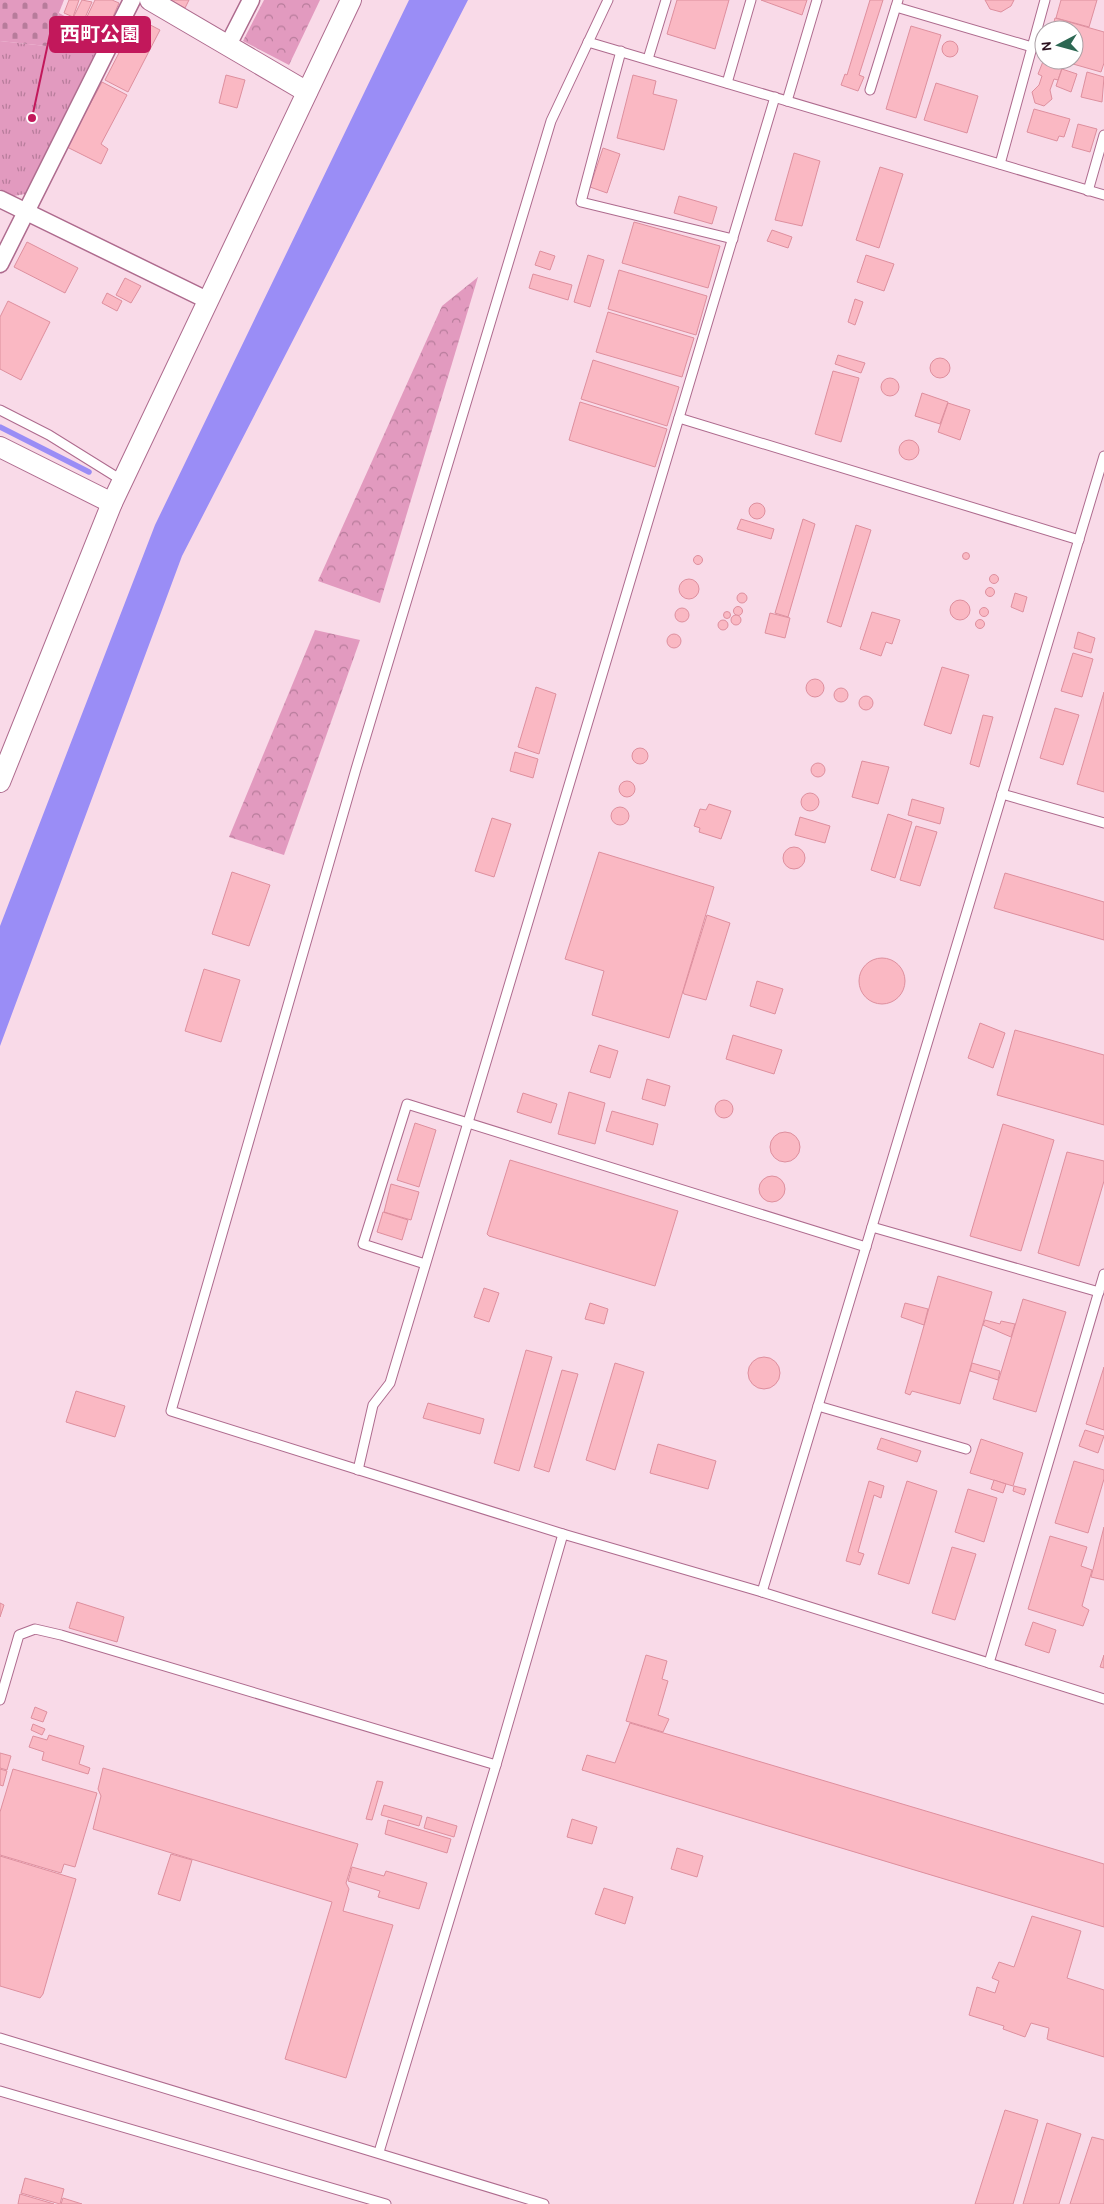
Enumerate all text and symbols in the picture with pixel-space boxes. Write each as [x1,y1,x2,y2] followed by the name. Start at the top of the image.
[50,17,150,52] callout: 西町公園
[1034,20,1084,70] north arrow
[60,23,140,46] text: 西町公園
[1038,40,1056,52] text: N

